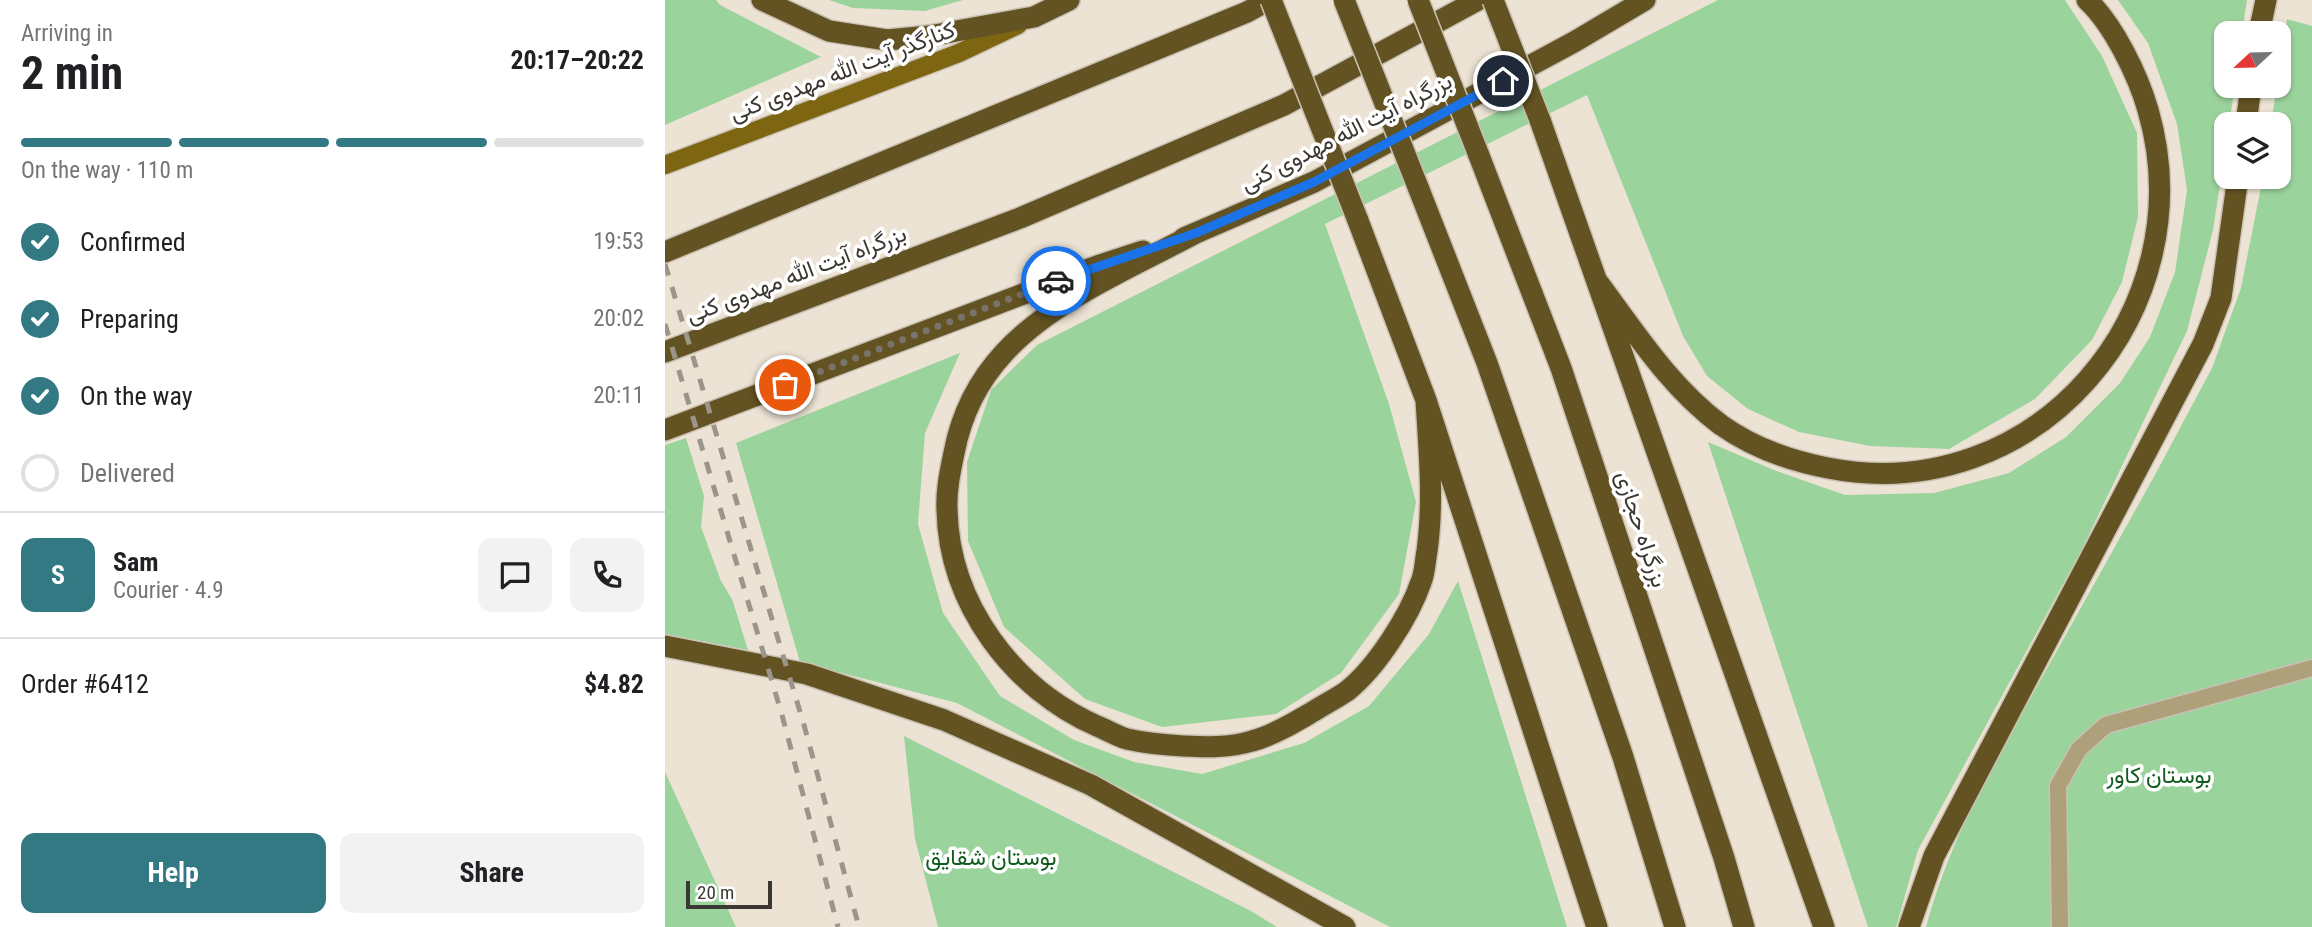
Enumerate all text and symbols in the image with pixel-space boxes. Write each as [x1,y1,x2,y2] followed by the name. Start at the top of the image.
[726,16,959,128] street label: کنارگذر آیت الله مهدوی کنی
[21,20,113,47] text: Arriving in
[2214,21,2291,98] north arrow
[2214,21,2291,189] map controls
[510,45,644,75] text: 20:17–20:22
[21,46,123,100] text: 2 min
[1473,51,1533,111] pin
[1484,62,1522,100] icon: home
[1236,67,1457,198] street label: بزرگراه آیت الله مهدوی کنی
[2214,112,2291,189] button: layers
[21,157,193,184] text: On the way · 110 m
[682,220,911,330] street label: بزرگراه آیت الله مهدوی کنی
[21,223,59,261] icon: check
[80,227,186,257] text: Confirmed
[593,228,644,255] text: 19:53
[1021,246,1091,316] courier
[1037,262,1075,300] icon: car
[21,300,59,338] icon: check
[80,304,179,334] text: Preparing
[593,305,644,332] text: 20:02
[755,355,815,415] pin
[766,366,804,404] icon: bag
[21,377,59,415] icon: check
[80,381,193,411] text: On the way
[593,382,644,409] text: 20:11
[80,458,175,488] text: Delivered
[1609,467,1673,591] street label: بزرگراه حجازی
[478,538,552,612] button: chat
[570,538,644,612] button: phone
[113,547,159,577] text: Sam
[51,560,65,590] text: S
[113,577,224,604] text: Courier · 4.9
[21,669,149,699] text: Order #6412
[584,669,644,699] text: $4.82
[2105,762,2212,790] park label: بوستان کاور
[21,833,326,913] button: Help
[340,833,644,913] button: Share
[925,844,1057,872] park label: بوستان شقایق
[686,878,772,910] scale bar
[697,881,734,904] text: 20 m

